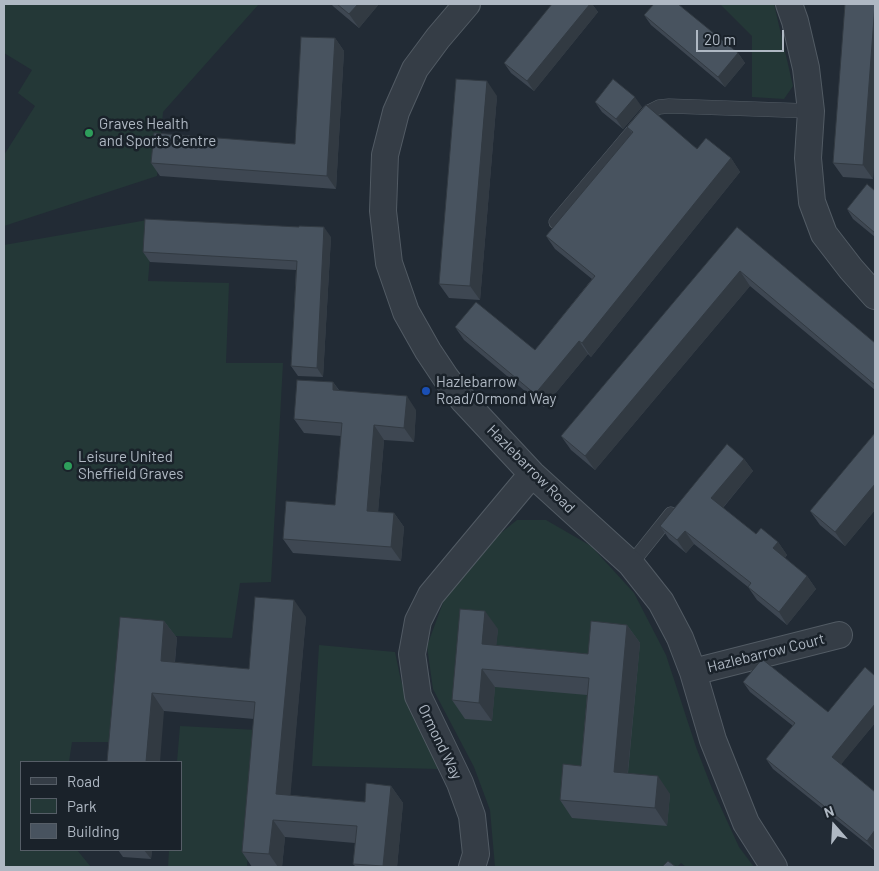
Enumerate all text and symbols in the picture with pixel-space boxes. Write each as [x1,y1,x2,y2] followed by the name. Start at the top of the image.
[699,20,786,52] scale bar
[704,30,736,48] text: 20 m
[99,115,216,150] place label: Graves Health and Sports Centre
[83,127,95,139] marker: Graves Health and Sports Centre
[436,373,556,408] place label: Hazlebarrow Road/Ormond Way
[420,385,432,397] marker: Hazlebarrow Road/Ormond Way
[483,421,579,517] street label: Hazlebarrow Road
[78,448,183,483] place label: Leisure United Sheffield Graves
[62,460,74,472] marker: Leisure United Sheffield Graves
[705,630,827,676] street label: Hazlebarrow Court
[414,701,466,783] street label: Ormond Way
[20,761,182,851] legend
[67,772,100,790] text: Road
[67,797,96,815] text: Park
[809,801,859,851] north arrow
[822,802,836,821] text: N
[67,822,120,840] text: Building

